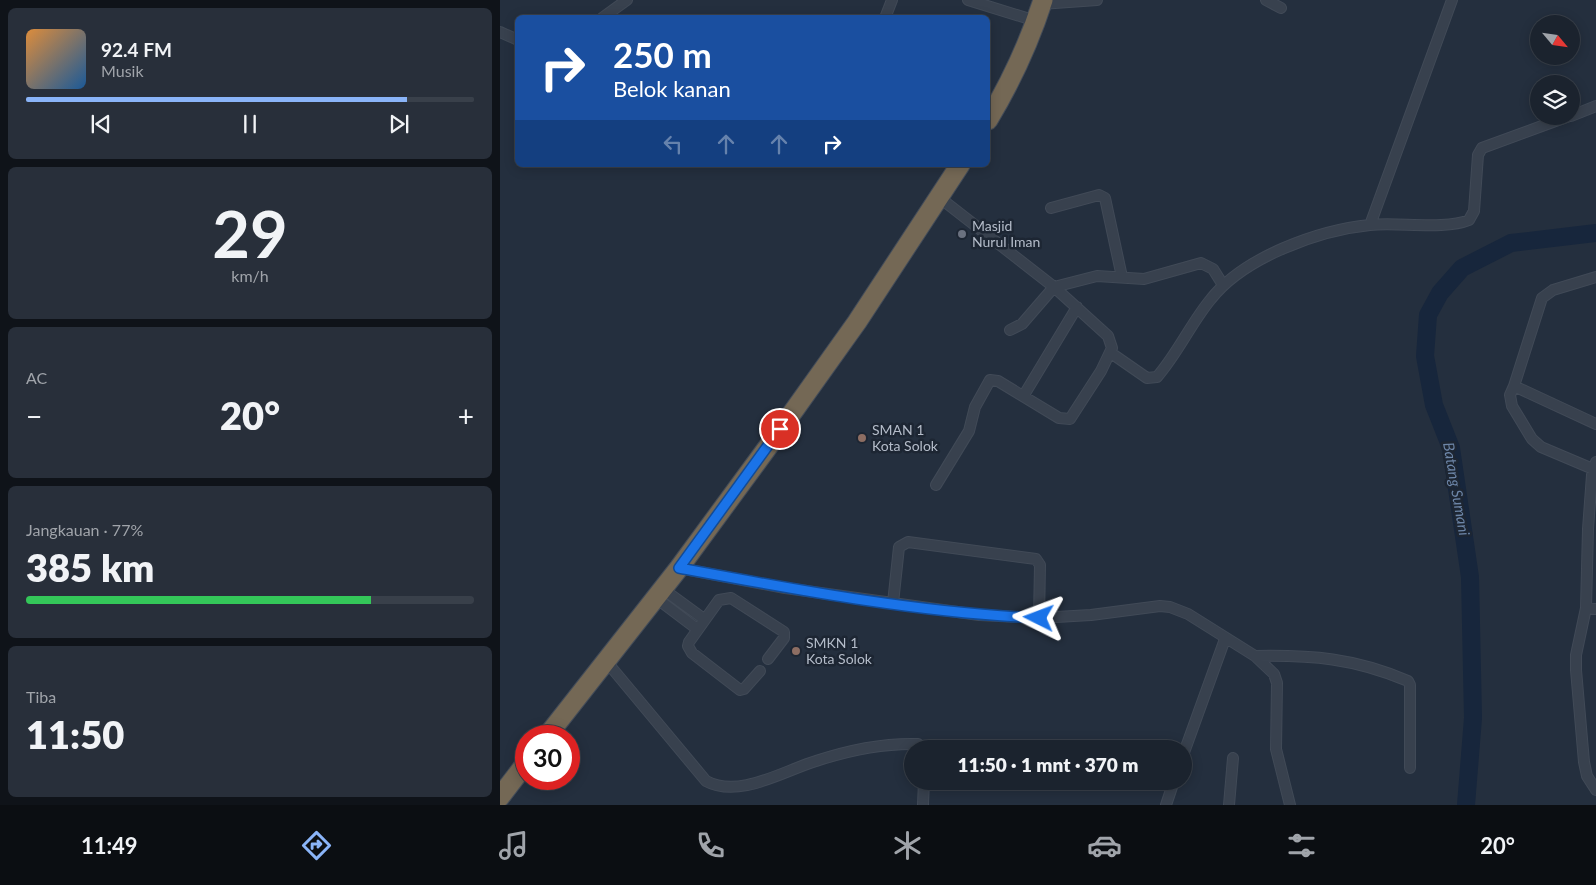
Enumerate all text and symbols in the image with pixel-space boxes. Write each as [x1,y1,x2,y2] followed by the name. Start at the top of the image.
[1530,15,1580,65] north arrow
[1530,15,1580,125] map controls
[613,33,712,75] text: 250 m
[530,35,595,100] icon: right
[101,38,172,61] text: 92.4 FM
[101,61,144,80] text: Musik
[613,75,731,102] text: Belok kanan
[1530,75,1580,125] button: layers
[87,110,115,138] icon: previous
[236,110,264,138] icon: pause
[385,110,413,138] icon: next
[659,130,687,158] icon: left
[712,130,740,158] icon: ahead
[765,130,793,158] icon: ahead
[818,130,846,158] icon: right
[212,194,288,272] text: 29
[972,217,1040,250] place label: Masjid Nurul Iman
[956,228,968,240] marker: Masjid Nurul Iman
[231,266,269,285] text: km/h
[26,368,47,387] text: AC
[220,392,280,438] text: 20°
[26,399,42,433] text: −
[458,399,474,433] text: +
[759,408,801,450] pin
[766,415,794,443] icon: arrive
[872,421,939,454] place label: SMAN 1 Kota Solok
[856,432,868,444] marker: SMAN 1 Kota Solok
[1440,441,1474,537] water label: Batang Sumani
[26,520,143,539] text: Jangkauan · 77%
[26,544,154,590] text: 385 km
[1012,591,1064,643] position arrow
[806,634,873,667] place label: SMKN 1 Kota Solok
[790,645,802,657] marker: SMKN 1 Kota Solok
[26,687,56,706] text: Tiba
[26,711,124,757] text: 11:50
[515,725,580,790] speed limit sign: 30
[958,753,1138,776] text: 11:50 · 1 mnt · 370 m
[299,828,334,863] icon: directions
[496,828,531,863] icon: music
[693,828,728,863] icon: phone
[890,828,925,863] icon: climate
[1087,828,1122,863] icon: car
[1284,828,1319,863] icon: filters
[81,832,138,859] text: 11:49
[1480,832,1515,859] text: 20°

